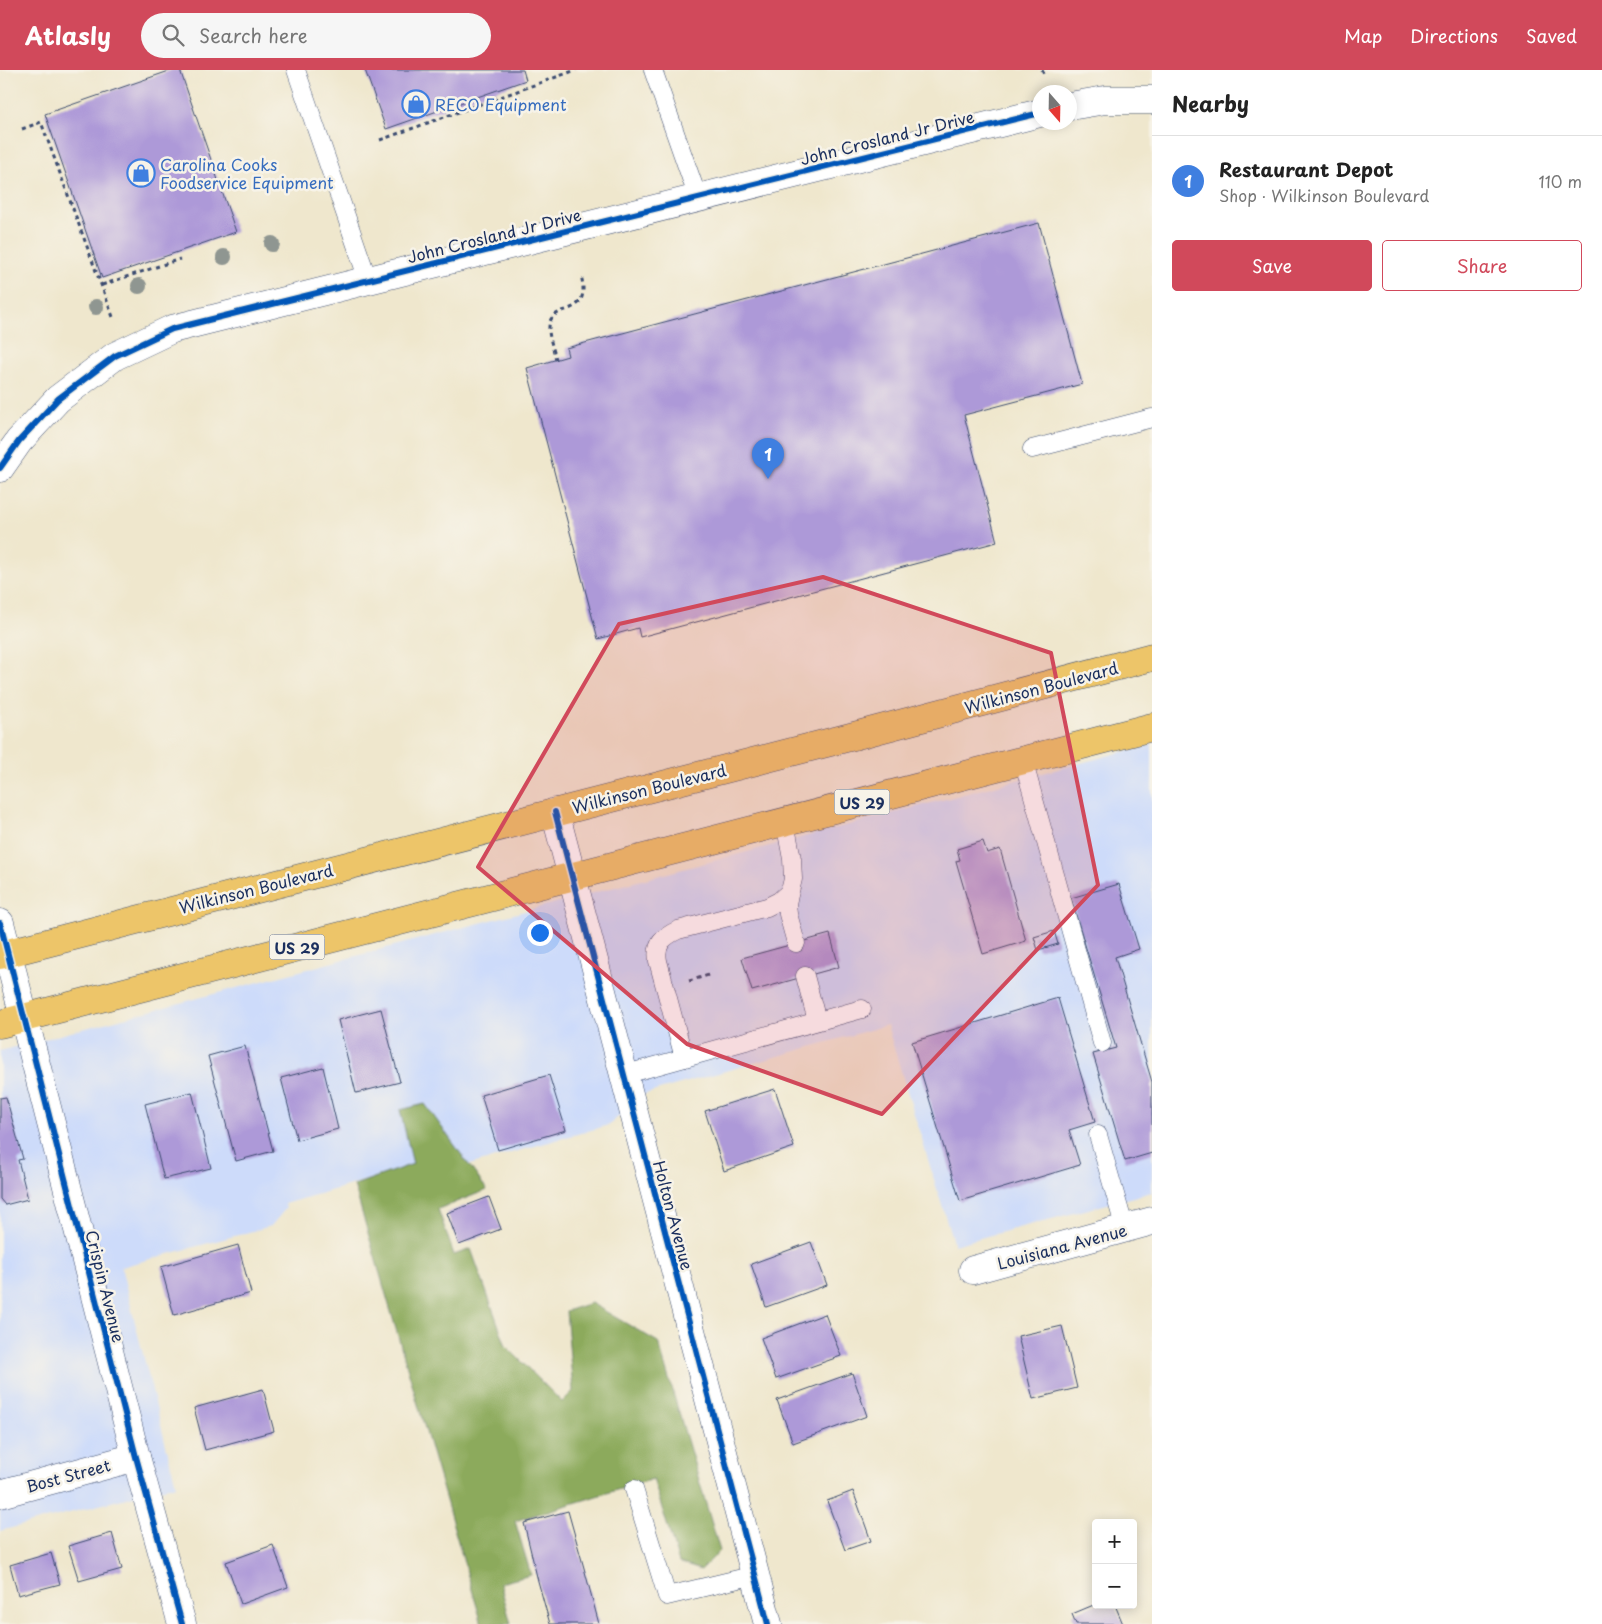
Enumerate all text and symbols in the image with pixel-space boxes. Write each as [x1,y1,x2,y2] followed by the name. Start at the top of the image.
[141,13,491,58] search box
[25,17,111,53] text: Atlasly
[159,21,187,49] icon: search
[199,21,308,49] text: Search here
[1344,22,1382,49] text: Map
[1410,22,1498,49] text: Directions
[1526,22,1577,49] text: Saved
[1032,85,1077,130] north arrow
[1172,87,1249,119] text: Nearby
[401,89,431,119] shop icon: RECO Equipment
[435,92,567,116] place label: RECO Equipment
[797,104,977,170] street label: John Crosland Jr Drive
[160,152,334,194] place label: Carolina Cooks Foodservice Equipment
[1219,155,1393,183] text: Restaurant Depot
[126,158,156,188] shop icon: Carolina Cooks Foodservice Equipment
[1184,169,1192,193] text: 1
[1539,169,1582,193] text: 110 m
[1219,183,1429,207] text: Shop · Wilkinson Boulevard
[404,202,584,268] street label: John Crosland Jr Drive
[1172,240,1372,291] button: Save
[1382,240,1582,291] button: Share
[752,438,784,479] pin: 1
[962,655,1121,719] street label: Wilkinson Boulevard
[569,757,729,819] street label: Wilkinson Boulevard
[834,790,890,814] road number: US 29
[176,857,336,919] street label: Wilkinson Boulevard
[527,920,553,946] your location
[270,934,324,960] road number: US 29
[648,1157,700,1273] street label: Holton Avenue
[994,1217,1130,1275] street label: Louisiana Avenue
[80,1227,132,1345] street label: Crispin Avenue
[23,1452,113,1498] street label: Bost Street
[1092,1519,1137,1609] map controls
[1092,1519,1137,1564] button: +
[1092,1564,1137,1609] button: −

